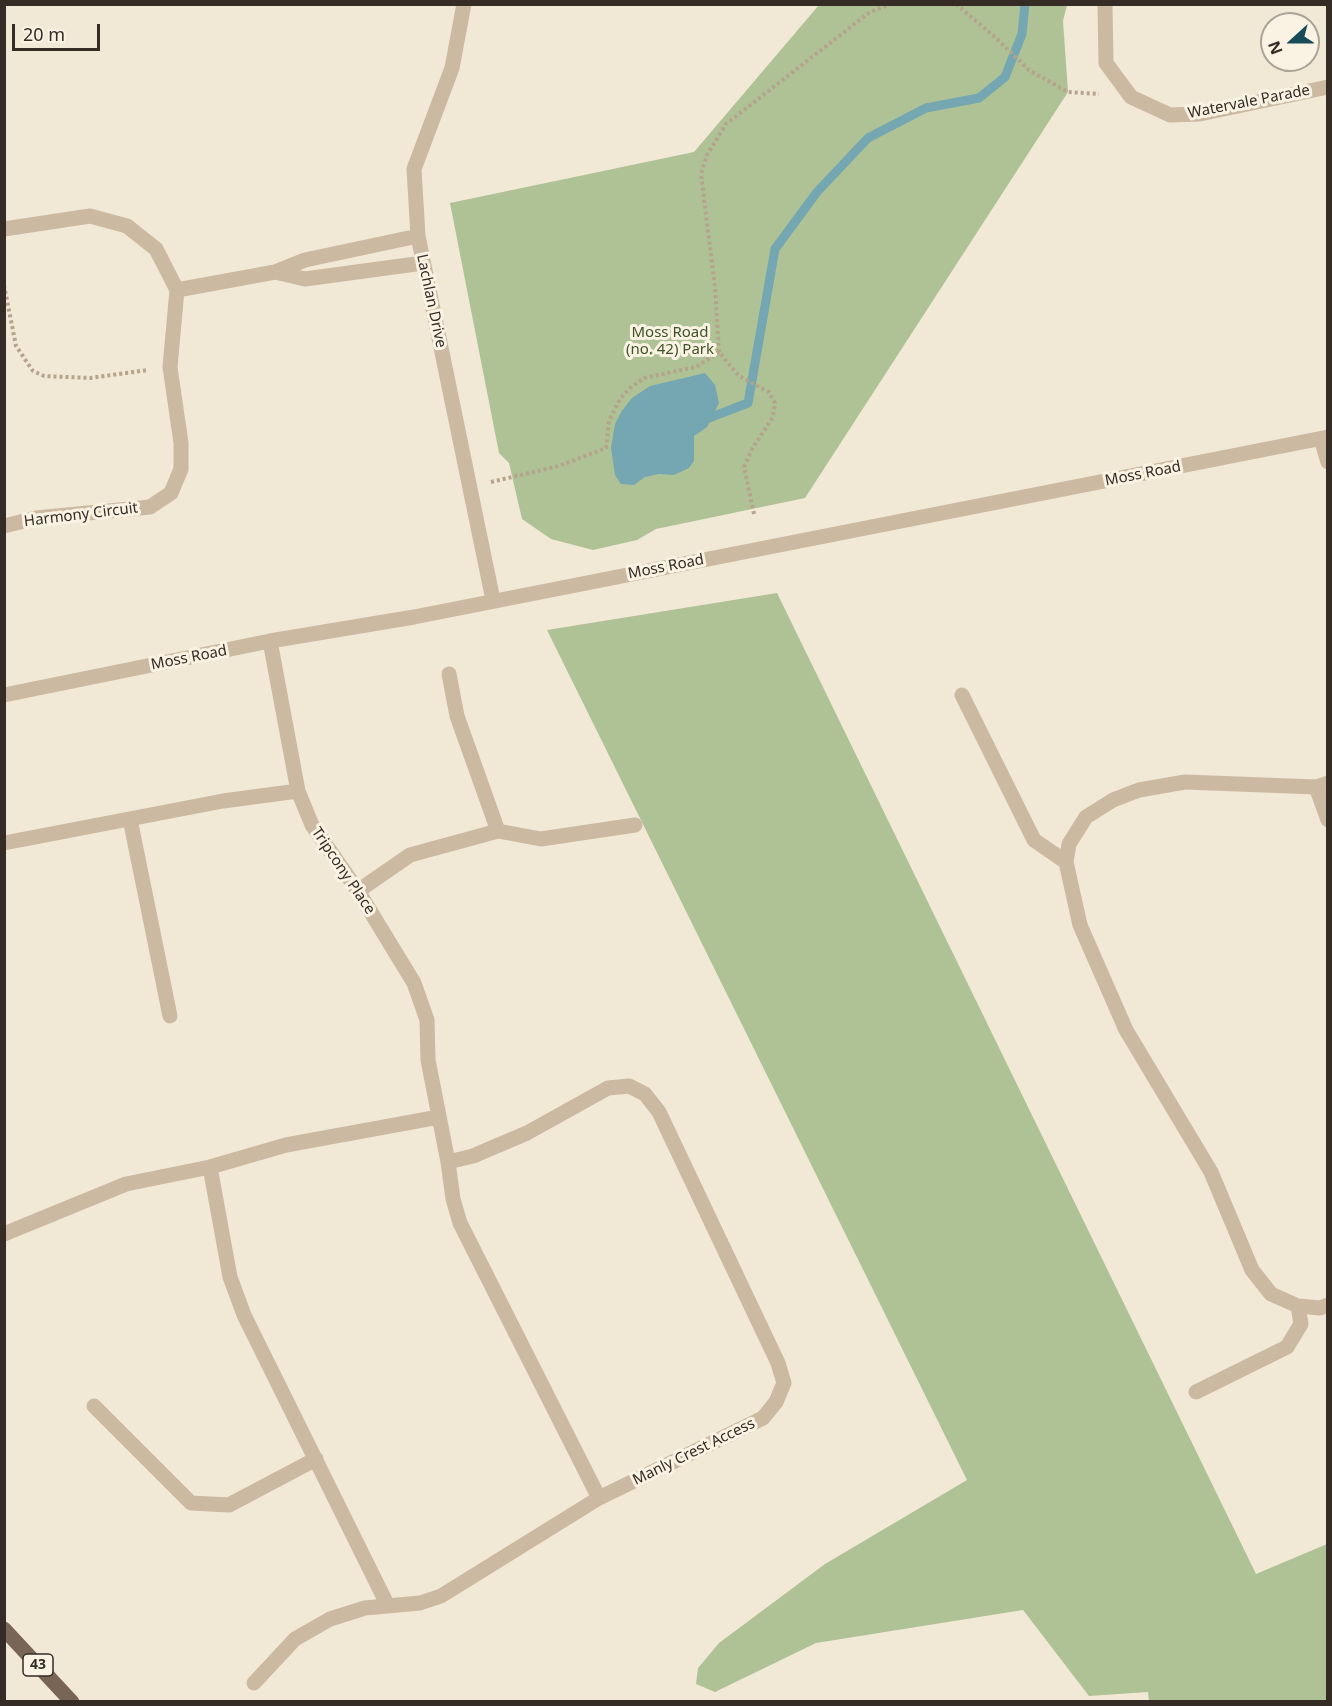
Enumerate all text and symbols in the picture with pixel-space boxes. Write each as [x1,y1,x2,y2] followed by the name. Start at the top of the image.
[15,12,104,50] scale bar
[1260,12,1320,72] north arrow
[23,22,65,46] text: 20 m
[1262,38,1288,58] text: N
[1186,81,1312,123] street label: Watervale Parade
[412,253,450,349] street label: Lachlan Drive
[626,324,714,359] park label: Moss Road (no. 42) Park
[1103,458,1183,490] street label: Moss Road
[23,499,139,531] street label: Harmony Circuit
[626,551,706,583] street label: Moss Road
[149,642,229,674] street label: Moss Road
[307,824,379,918] street label: Tripcony Place
[630,1415,758,1489] street label: Manly Crest Access
[23,1654,53,1676] road number: 43

